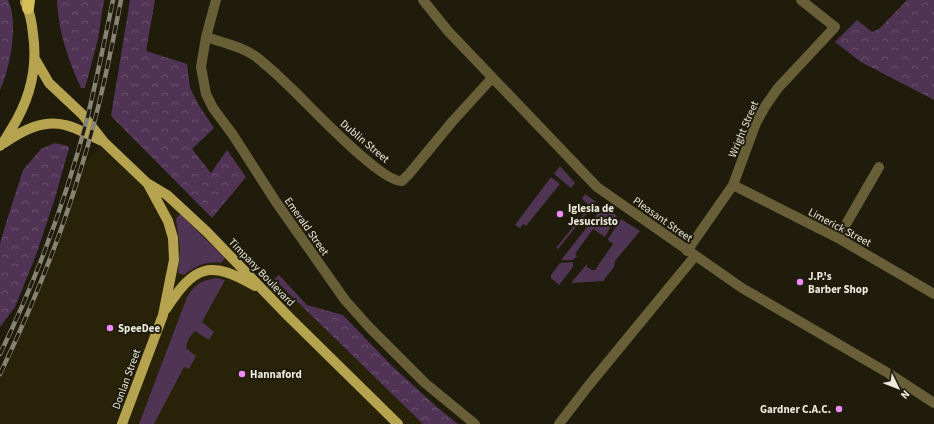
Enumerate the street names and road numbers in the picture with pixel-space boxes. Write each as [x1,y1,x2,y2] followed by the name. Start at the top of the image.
[725,98,762,160] street label: Wright Street
[337,116,393,167] street label: Dublin Street
[630,193,696,246] street label: Pleasant Street
[281,194,332,259] street label: Emerald Street
[806,205,874,250] street label: Limerick Street
[225,235,298,310] street label: Timpany Boulevard
[109,347,144,411] street label: Donlan Street

